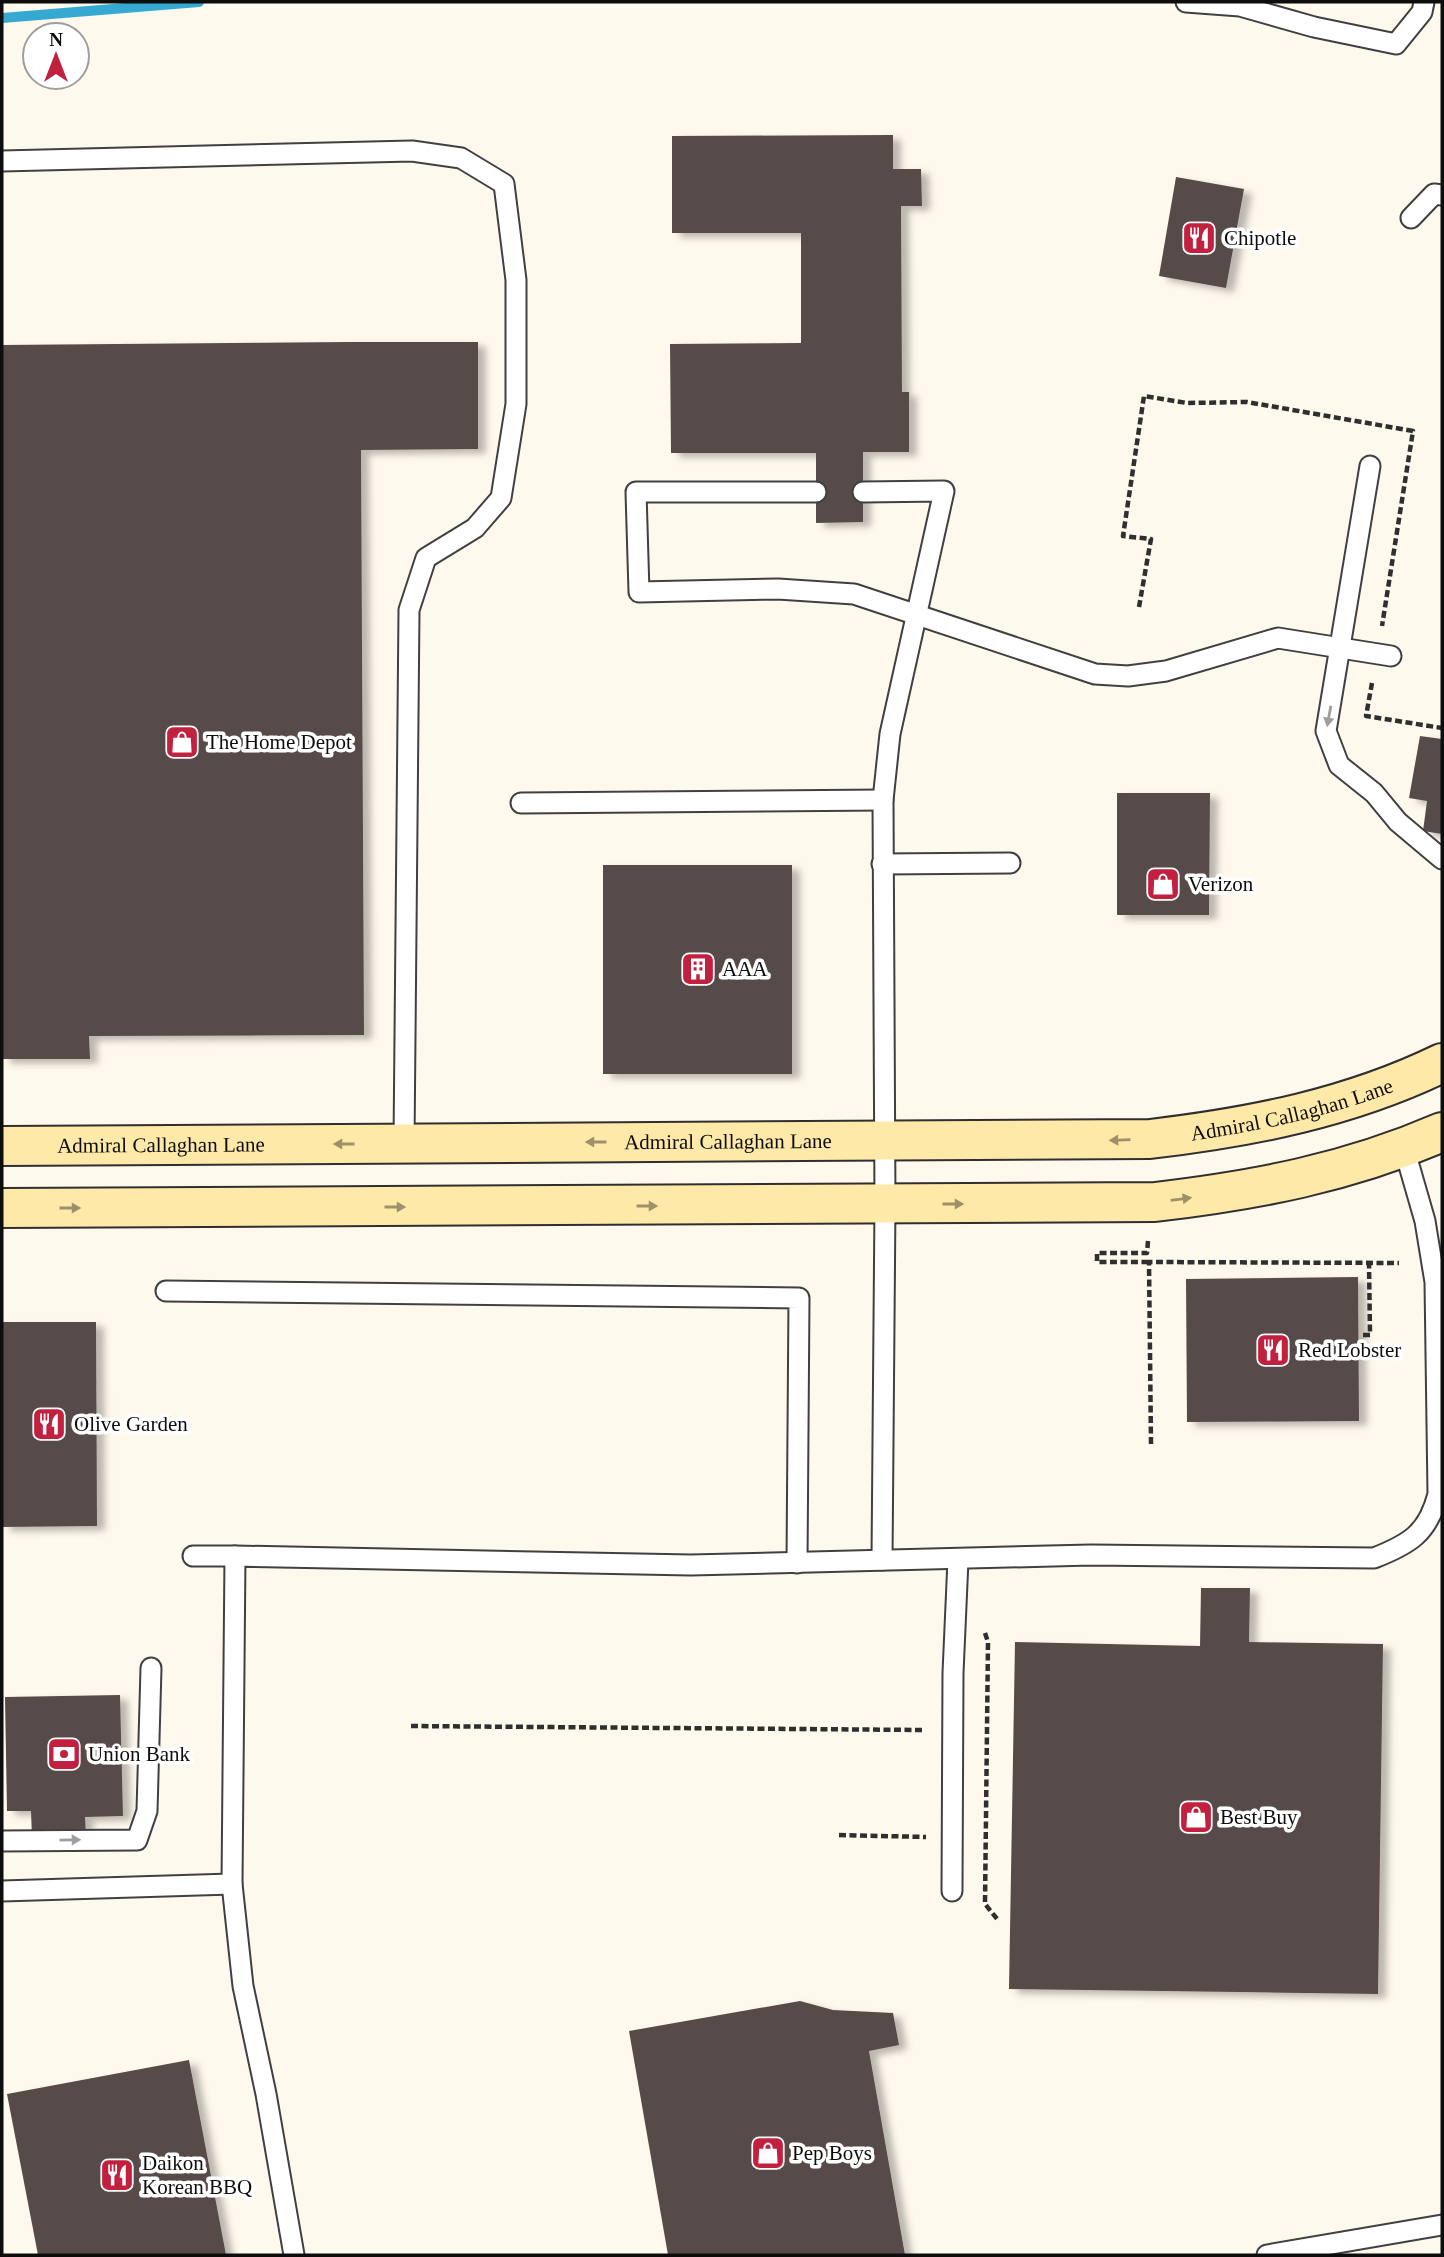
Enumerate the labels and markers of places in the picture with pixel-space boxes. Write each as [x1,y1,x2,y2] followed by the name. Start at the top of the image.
[1180,219,1218,257] restaurant icon: Chipotle
[1224,226,1296,250] place label: Chipotle
[163,723,201,761] shop icon: The Home Depot
[206,730,352,754] place label: The Home Depot
[1144,865,1182,903] shop icon: Verizon
[1188,872,1254,896] place label: Verizon
[679,950,717,988] building icon: AAA
[722,957,768,981] place label: AAA
[1254,1331,1292,1369] restaurant icon: Red Lobster
[1298,1338,1401,1362] place label: Red Lobster
[30,1405,68,1443] restaurant icon: Olive Garden
[74,1412,188,1436] place label: Olive Garden
[45,1735,83,1773] bank icon: Union Bank
[88,1742,191,1766] place label: Union Bank
[1177,1798,1215,1836] shop icon: Best Buy
[1220,1805,1298,1829] place label: Best Buy
[749,2134,787,2172] shop icon: Pep Boys
[792,2141,872,2165] place label: Pep Boys
[142,2151,252,2199] place label: Daikon Korean BBQ
[98,2156,136,2194] restaurant icon: Daikon Korean BBQ

